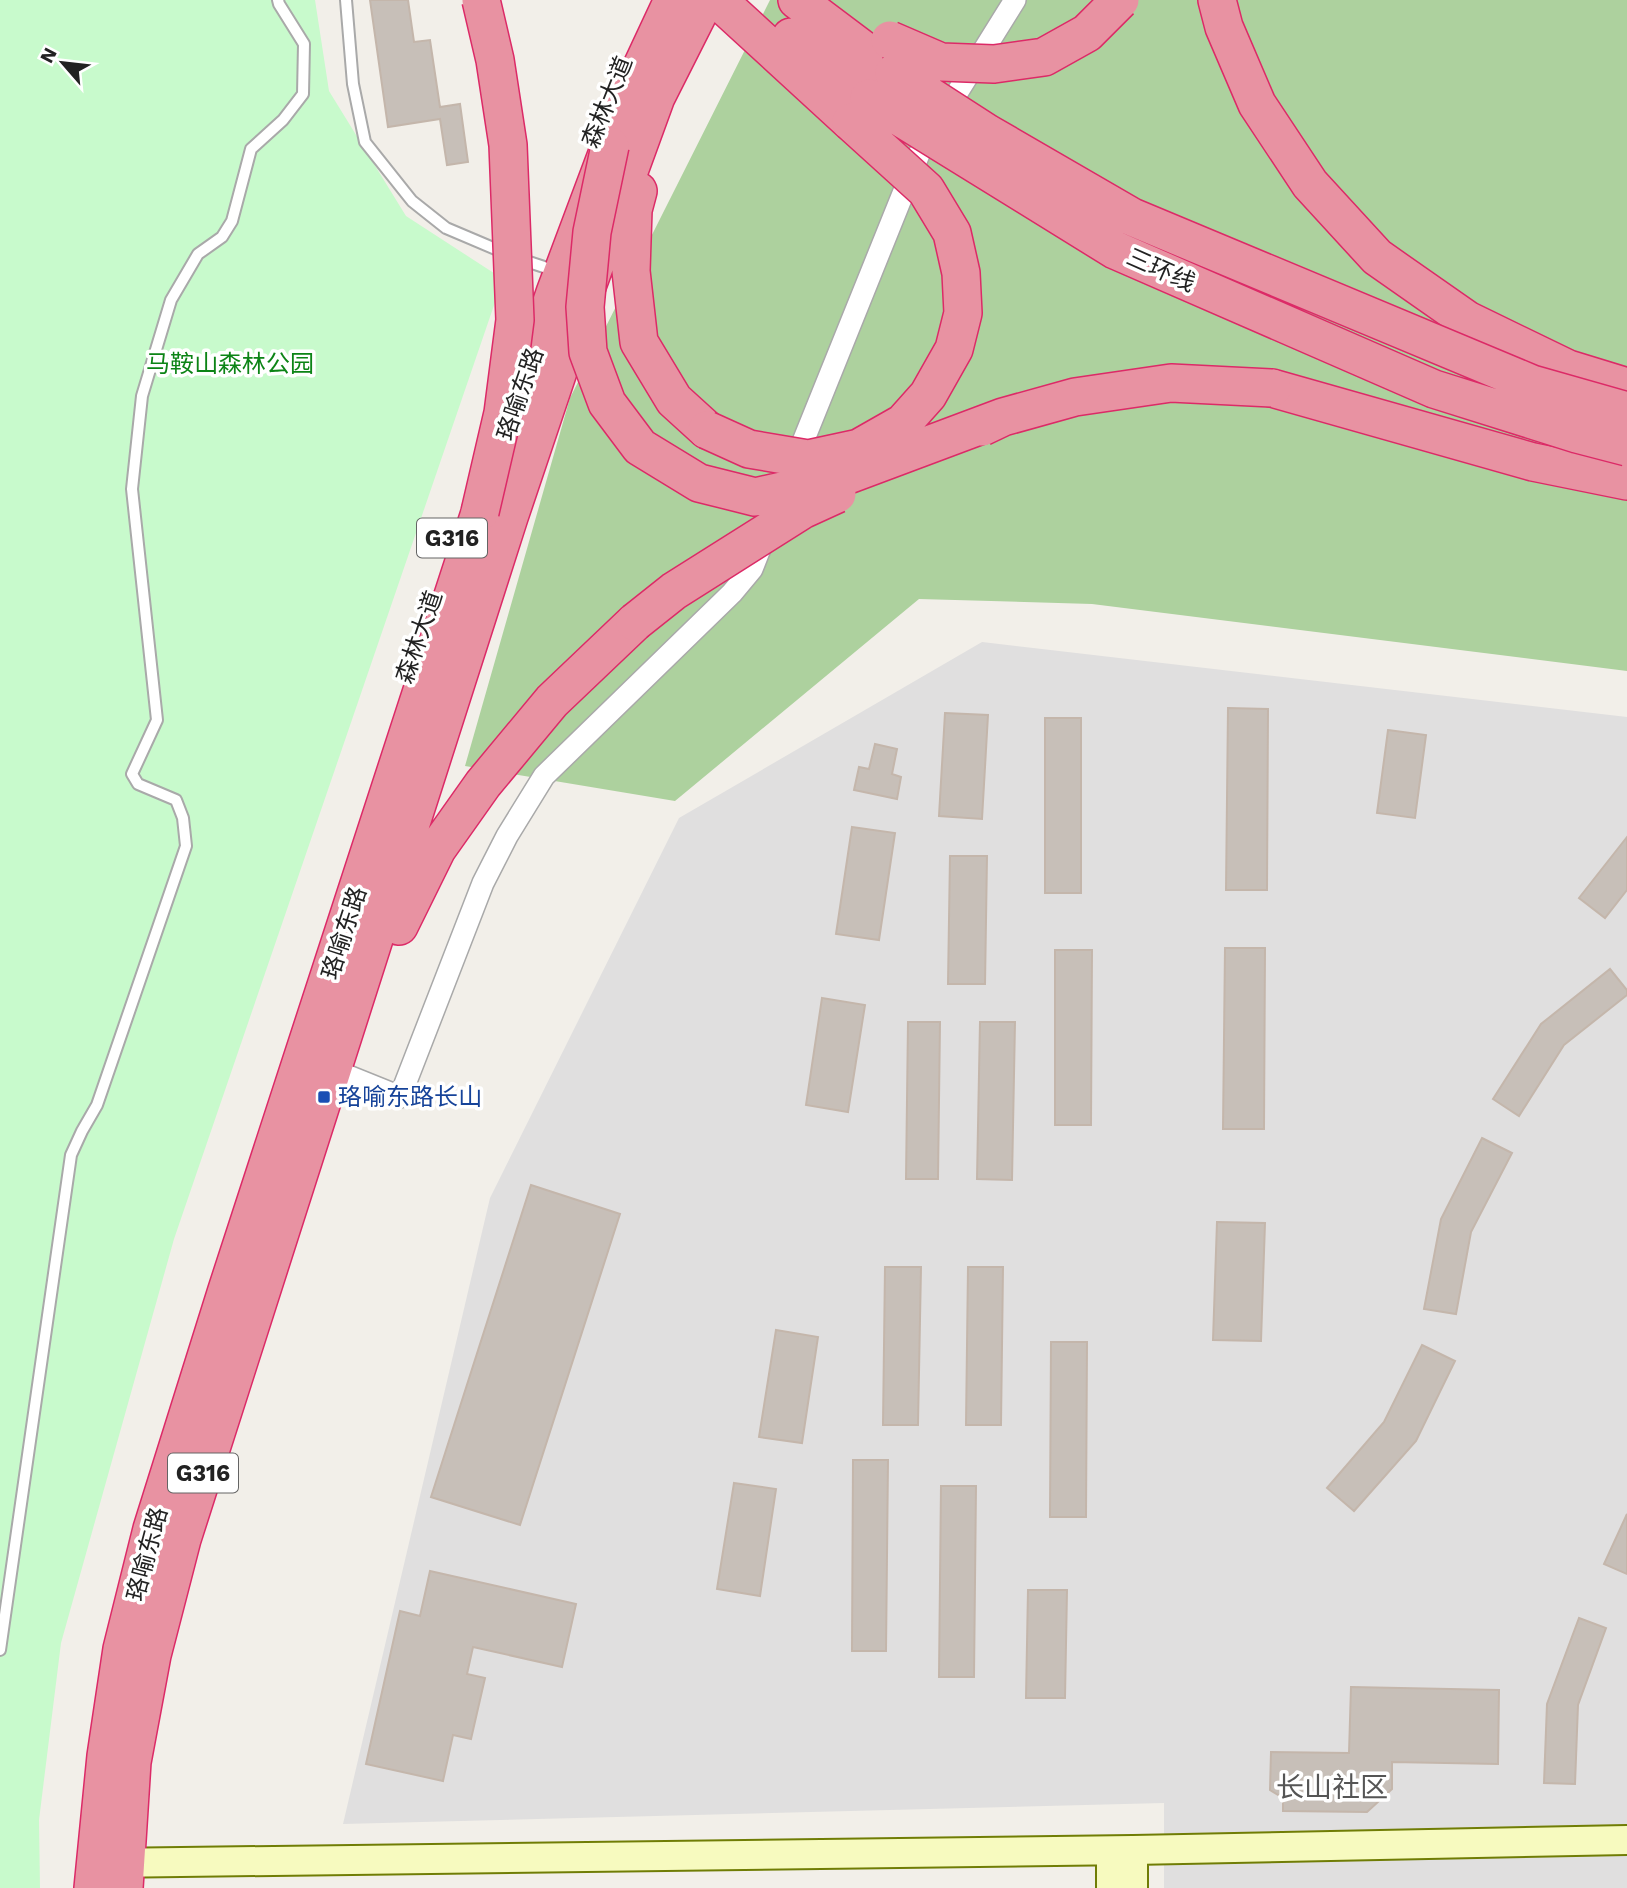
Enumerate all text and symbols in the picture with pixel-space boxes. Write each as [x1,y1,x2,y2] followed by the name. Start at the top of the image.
[28,28,98,98] north arrow
[35,44,62,67] text: N
[576,52,638,152] street label: 森林大道
[1122,243,1200,297] street label: 三环线
[491,344,549,444] street label: 珞喻东路
[146,350,314,378] park label: 马鞍山森林公园
[417,518,487,558] road number: G316
[390,587,448,687] street label: 森林大道
[316,883,372,983] street label: 珞喻东路
[338,1083,482,1111] place label: 珞喻东路长山
[316,1089,332,1105] marker: 珞喻东路长山
[168,1454,238,1492] road number: G316
[121,1504,173,1604] street label: 珞喻东路
[1276,1771,1388,1804] district label: 长山社区

